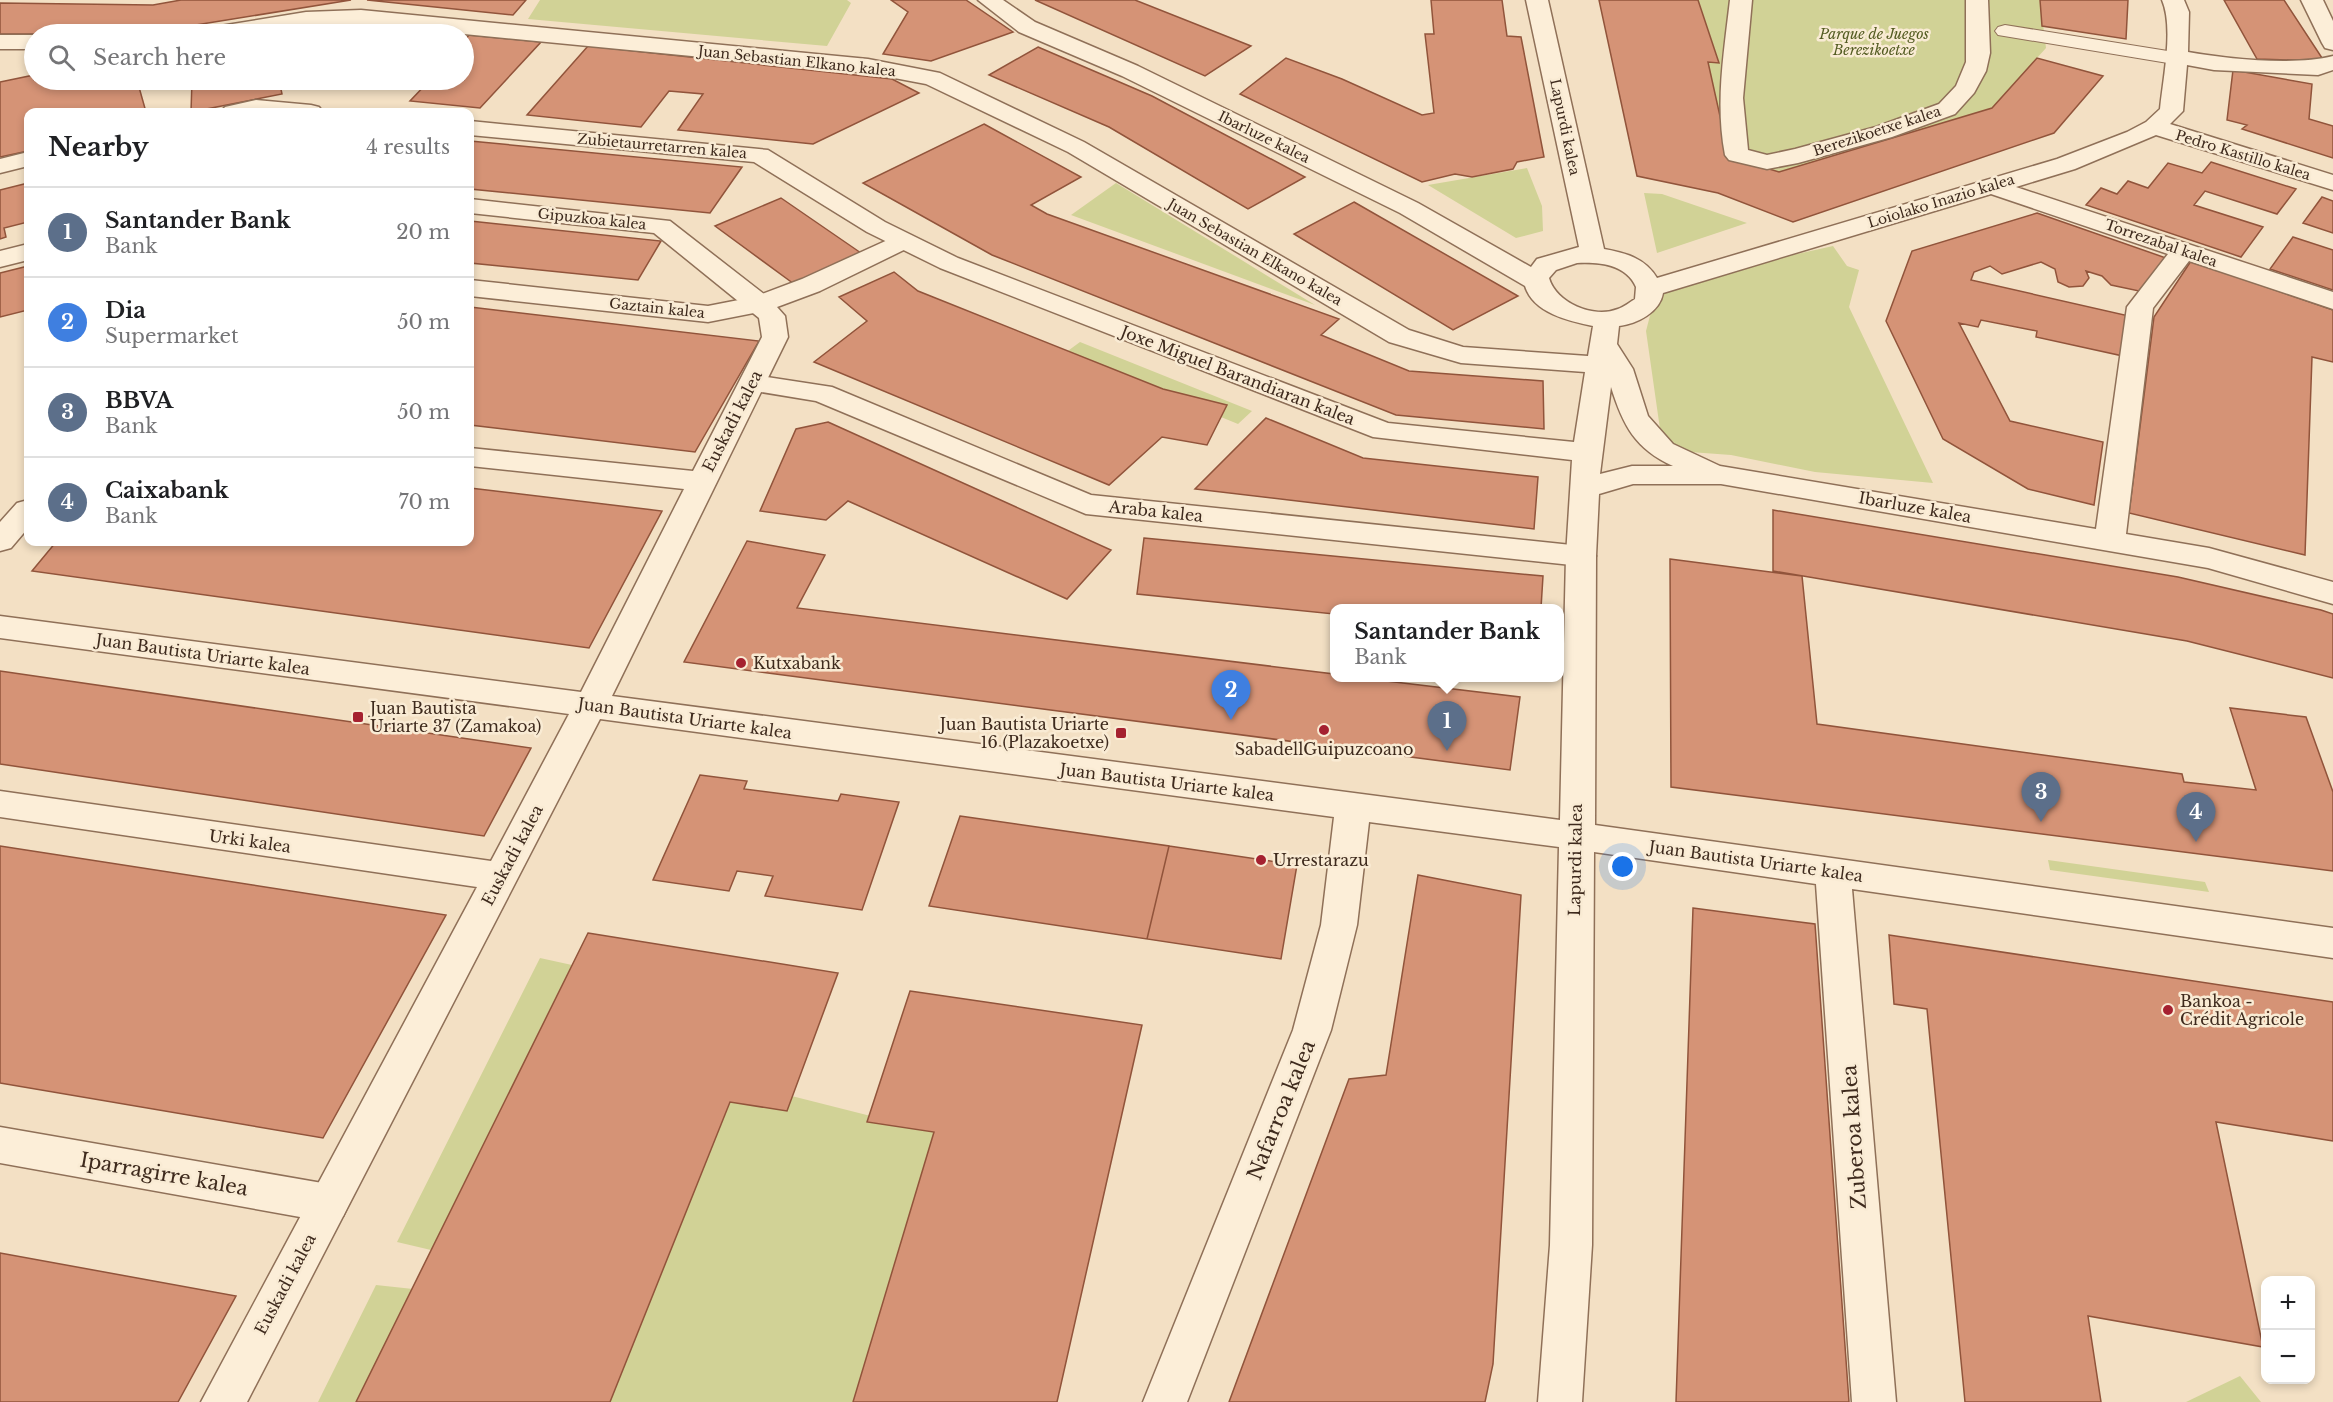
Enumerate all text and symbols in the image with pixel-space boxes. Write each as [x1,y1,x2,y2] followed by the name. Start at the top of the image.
[24,24,474,90] search box
[1818,25,1929,59] park label: Parque de Juegos Berezikoetxe
[45,41,78,74] icon: search
[695,41,897,80] street label: Juan Sebastian Elkano kalea
[93,44,226,71] text: Search here
[1546,77,1584,177] street label: Lapurdi kalea
[1811,102,1943,160] street label: Berezikoetxe kalea
[1215,107,1313,167] street label: Ibarluze kalea
[2173,126,2313,184] street label: Pedro Kastillo kalea
[576,130,748,162] street label: Zubietaurretarren kalea
[48,131,149,163] text: Nearby
[366,135,450,159] text: 4 results
[1865,170,2017,232] street label: Loiolako Inazio kalea
[1163,194,1346,310] street label: Juan Sebastian Elkano kalea
[537,204,648,234] street label: Gipuzkoa kalea
[105,207,291,234] text: Santander Bank
[2102,215,2220,271] street label: Torrezabal kalea
[63,220,72,244] text: 1
[396,220,450,244] text: 20 m
[105,234,158,258] text: Bank
[608,294,706,322] street label: Gaztain kalea
[105,297,146,324] text: Dia
[61,310,74,334] text: 2
[397,310,450,334] text: 50 m
[1116,320,1358,429] street label: Joxe Miguel Barandiaran kalea
[105,324,239,348] text: Supermarket
[698,367,766,475] street label: Euskadi kalea
[105,387,173,414] text: BBVA
[61,400,74,424] text: 3
[397,400,450,424] text: 50 m
[105,414,158,438] text: Bank
[105,477,229,504] text: Caixabank
[1857,487,1973,527] street label: Ibarluze kalea
[61,490,74,514] text: 4
[398,490,450,514] text: 70 m
[1107,496,1204,526] street label: Araba kalea
[105,504,158,528] text: Bank
[1330,604,1564,682] popup
[1354,618,1540,645] text: Santander Bank
[93,629,311,679] street label: Juan Bautista Uriarte kalea
[1354,645,1407,669] text: Bank
[753,653,841,673] place label: Kutxabank
[734,656,748,670] marker: Kutxabank
[1212,670,1250,720] pin: 2
[575,693,793,743] street label: Juan Bautista Uriarte kalea
[368,698,541,736] place label: Juan Bautista Uriarte 37 (Zamakoa)
[1428,702,1466,751] pin: 1
[351,710,365,724] marker: Juan Bautista Uriarte 37 (Zamakoa)
[938,714,1109,752] place label: Juan Bautista Uriarte 16 (Plazakoetxe)
[1317,723,1331,737] marker: SabadellGuipuzcoano
[1114,726,1128,740] marker: Juan Bautista Uriarte 16 (Plazakoetxe)
[1235,739,1413,759] place label: SabadellGuipuzcoano
[1057,759,1275,805] street label: Juan Bautista Uriarte kalea
[2022,772,2060,822] pin: 3
[2176,792,2216,842] pin: 4
[477,801,547,909] street label: Euskadi kalea
[1564,804,1586,916] street label: Lapurdi kalea
[208,825,292,857] street label: Urki kalea
[1646,836,1864,886] street label: Juan Bautista Uriarte kalea
[1273,850,1369,870] place label: Urrestarazu
[1608,852,1637,881] your location
[1254,853,1268,867] marker: Urrestarazu
[2180,991,2304,1029] place label: Bankoa - Crédit Agricole
[2161,1003,2175,1017] marker: Bankoa - Crédit Agricole
[1242,1036,1320,1183] street label: Nafarroa kalea
[1837,1063,1871,1210] street label: Zuberoa kalea
[78,1147,251,1201] street label: Iparragirre kalea
[250,1230,320,1338] street label: Euskadi kalea
[2261,1276,2315,1384] map controls
[2261,1276,2315,1330] button: +
[2261,1330,2315,1384] button: −

